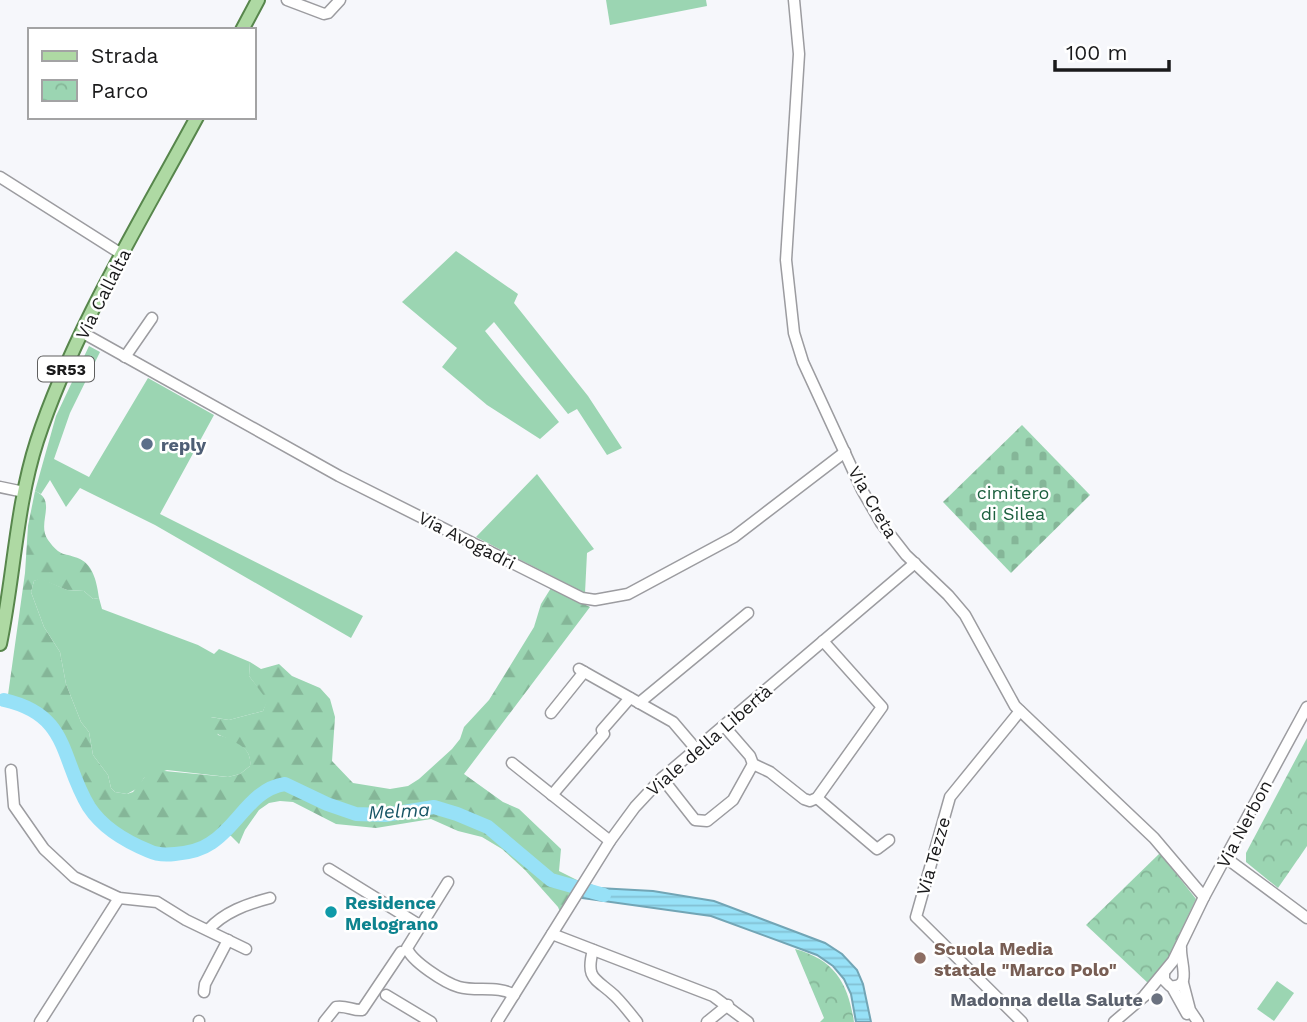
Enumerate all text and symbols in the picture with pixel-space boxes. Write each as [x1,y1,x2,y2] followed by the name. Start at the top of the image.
[28,28,256,119] legend
[1055,28,1169,72] scale bar
[1066,40,1128,65] text: 100 m
[91,43,159,68] text: Strada
[91,78,148,103] text: Parco
[71,245,135,343] street label: Via Callalta
[38,356,94,382] road number: SR53
[161,434,207,455] place label: reply
[139,436,155,452] marker: reply
[844,462,902,542] street label: Via Creta
[977,482,1049,524] park label: cimitero di Silea
[415,507,519,573] street label: Via Avogadri
[642,680,776,800] street label: Viale della Libertà
[1212,777,1276,871] street label: Via Nerbon
[368,798,431,824] water label: Melma
[912,814,954,898] street label: Via Tezze
[345,892,439,934] place label: Residence Melograno
[323,904,339,920] marker: Residence Melograno
[934,938,1117,980] place label: Scuola Media statale "Marco Polo"
[912,950,928,966] marker: Scuola Media statale "Marco Polo"
[950,989,1143,1010] place label: Madonna della Salute
[1149,991,1165,1007] marker: Madonna della Salute

